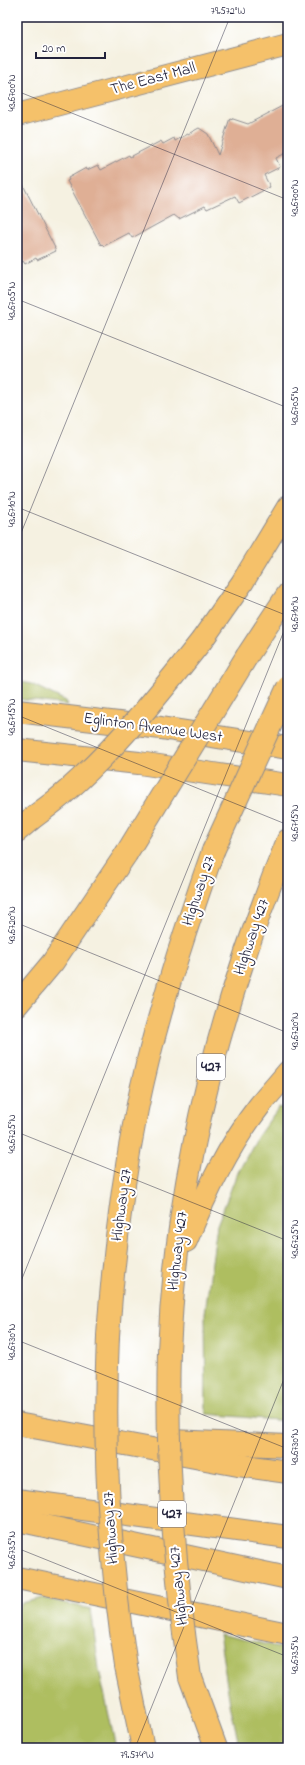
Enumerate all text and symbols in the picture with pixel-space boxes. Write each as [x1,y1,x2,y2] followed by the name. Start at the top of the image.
[211,4,245,19] text: 79.572°W
[36,34,105,60] scale bar
[42,40,65,58] text: 20 m
[108,56,199,102] street label: The East Mall
[5,74,20,111] text: 43.6700°N
[288,179,303,216] text: 43.6700°N
[5,282,20,320] text: 43.6705°N
[288,387,303,425] text: 43.6705°N
[5,491,20,527] text: 43.6710°N
[288,596,303,632] text: 43.6710°N
[5,698,20,736] text: 43.6715°N
[82,706,225,750] street label: Eglinton Avenue West
[288,804,303,842] text: 43.6715°N
[176,852,222,929] street label: Highway 27
[228,895,276,978] street label: Highway 427
[5,906,20,944] text: 43.6720°N
[288,1012,303,1050] text: 43.6720°N
[197,1054,225,1080] road number: 427
[5,1114,20,1153] text: 43.6725°N
[105,1167,139,1243] street label: Highway 27
[161,1210,195,1292] street label: Highway 427
[288,1219,303,1258] text: 43.6725°N
[5,1323,20,1360] text: 43.6730°N
[288,1428,303,1465] text: 43.6730°N
[96,1490,126,1565] street label: Highway 27
[158,1501,186,1527] road number: 427
[5,1531,20,1569] text: 43.6735°N
[163,1545,195,1627] street label: Highway 427
[288,1636,303,1674] text: 43.6735°N
[120,1748,154,1763] text: 79.574°W

